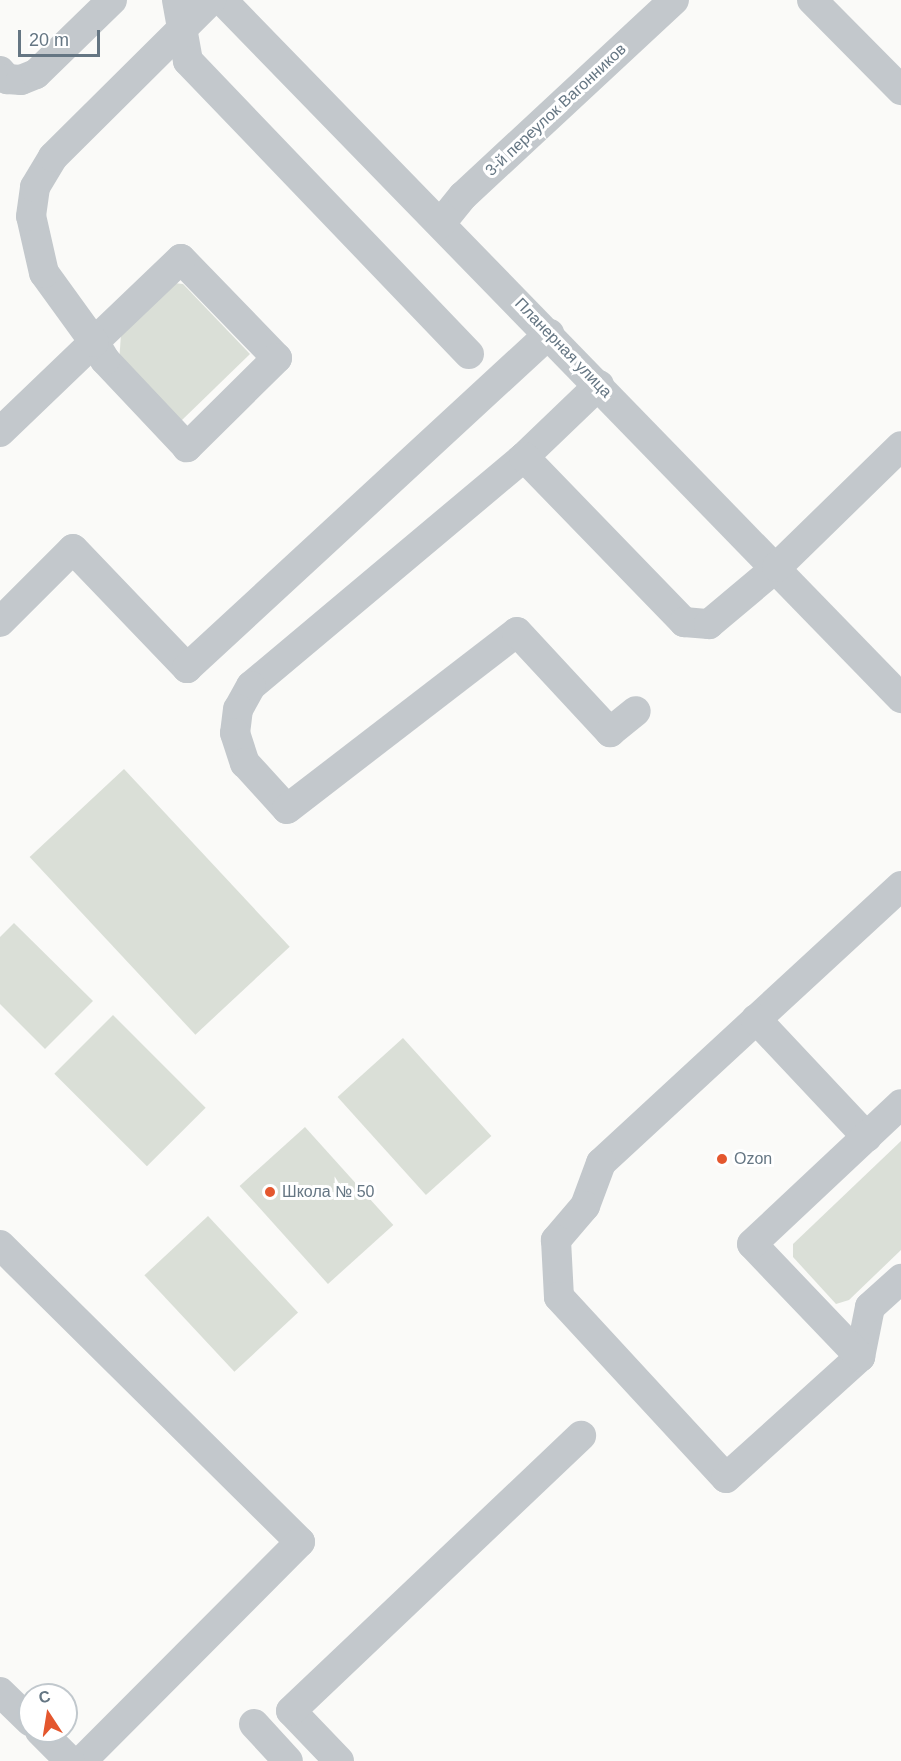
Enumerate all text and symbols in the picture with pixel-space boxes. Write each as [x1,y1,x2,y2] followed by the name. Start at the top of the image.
[21,18,104,56] scale bar
[29,30,69,50] text: 20 m
[482,40,630,180] street label: 3-й переулок Вагонников
[511,294,615,402] street label: Планерная улица
[734,1149,772,1169] place label: Ozon
[715,1152,729,1166] marker: Ozon
[282,1182,374,1202] place label: Школа № 50
[263,1185,277,1199] marker: Школа № 50
[18,1683,78,1743] north arrow
[37,1687,52,1706] text: С

